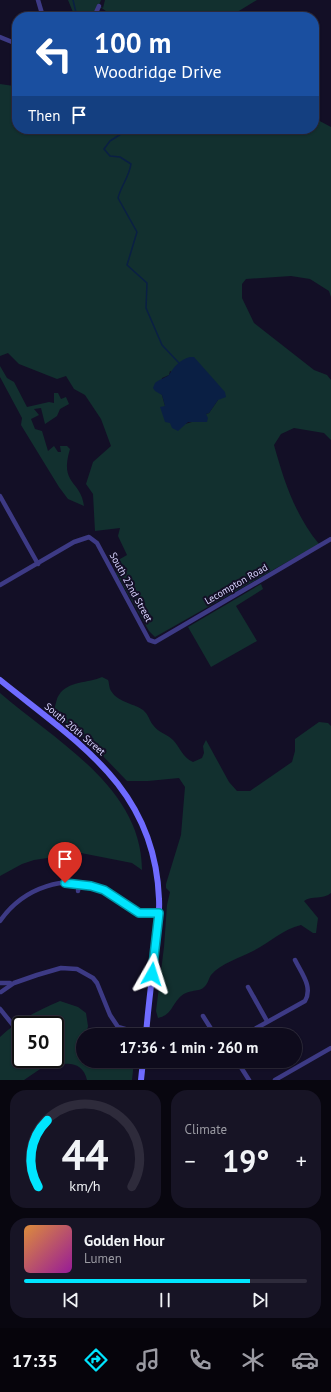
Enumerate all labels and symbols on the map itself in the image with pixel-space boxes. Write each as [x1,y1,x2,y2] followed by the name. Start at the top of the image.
[107,550,156,625] street label: South 22nd Street
[202,561,270,607] street label: Lecompton Road
[42,700,109,759] street label: South 20th Street
[48,842,82,883] pin
[131,953,173,995] position arrow
[12,1016,64,1068] speed limit sign: 50

